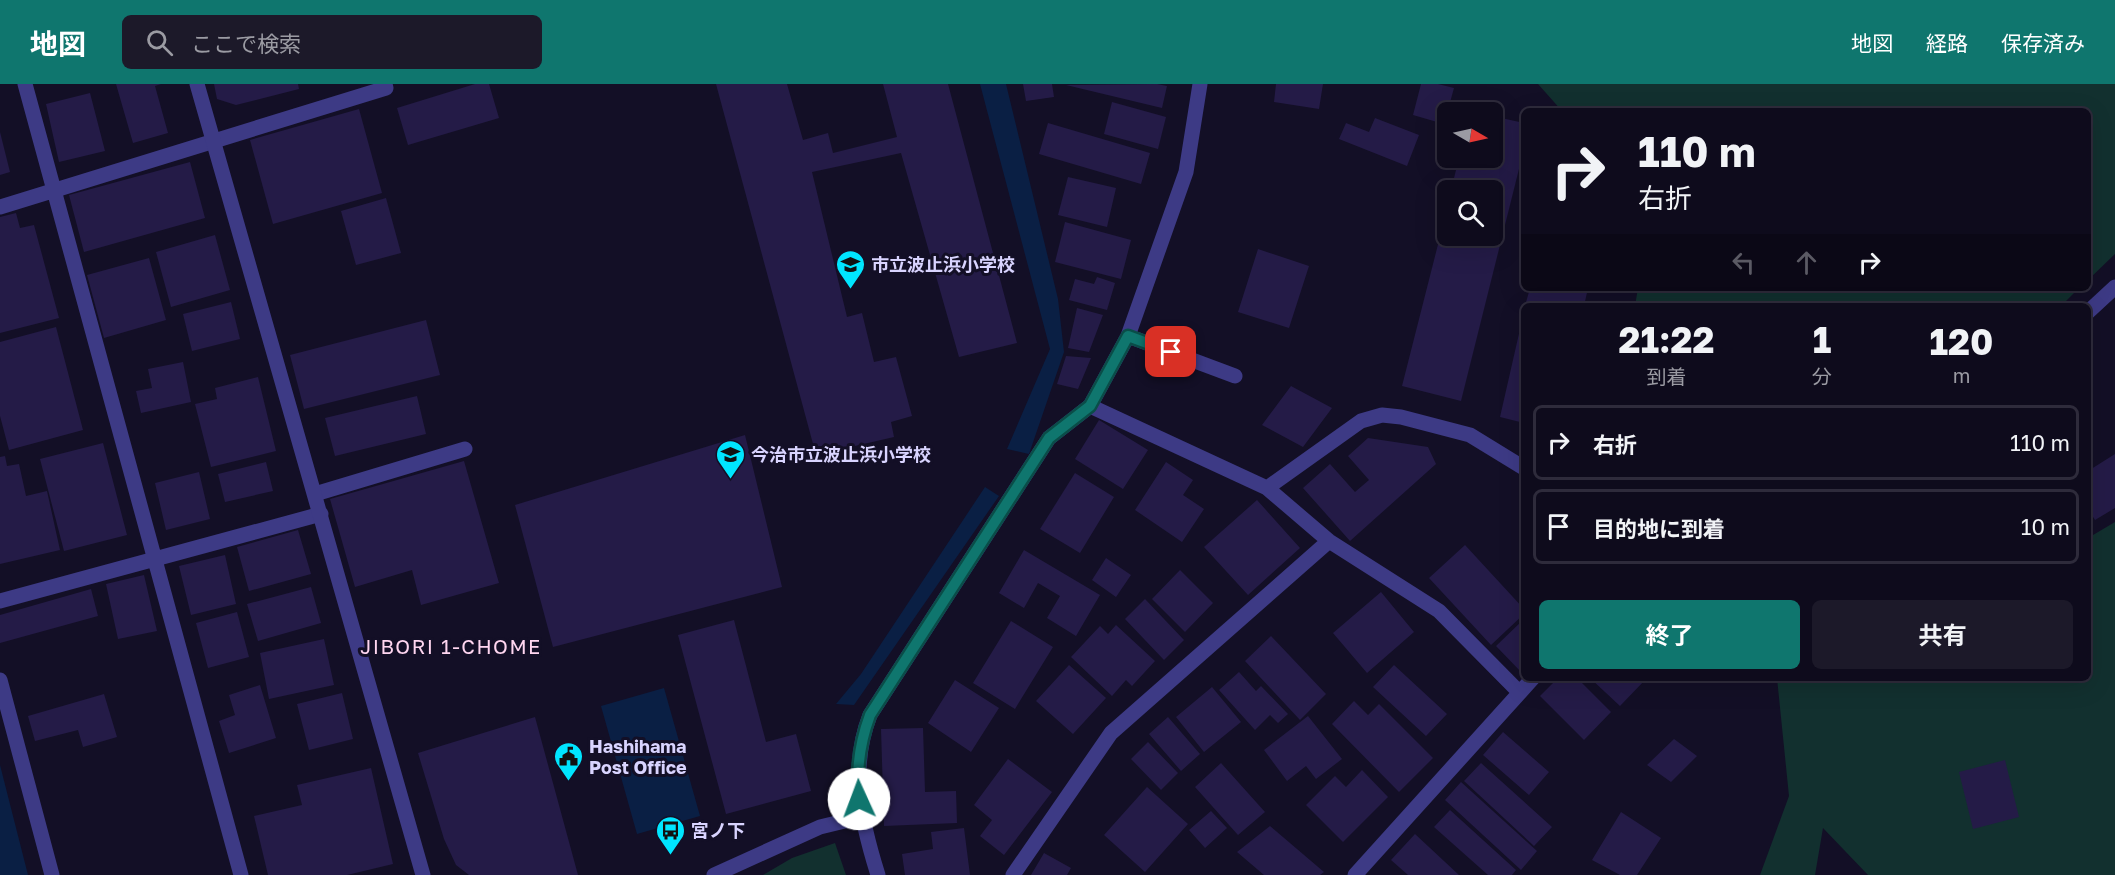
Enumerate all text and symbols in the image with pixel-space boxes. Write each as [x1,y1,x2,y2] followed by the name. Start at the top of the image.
[122,15,542,69] search box
[143,26,176,59] icon: search
[30,27,86,60] text: 地図
[191,30,301,57] text: ここで検索
[1851,30,1893,56] text: 地図
[1926,30,1968,56] text: 経路
[2001,30,2085,56] text: 保存済み
[1437,102,1503,168] north arrow
[1437,102,1503,246] map controls
[1638,126,1756,176] text: 110 m
[1539,132,1617,210] icon: right
[1437,180,1503,246] button: search
[1638,182,1692,214] text: 右折
[1727,246,1760,279] icon: left
[1790,246,1823,279] icon: ahead
[1853,246,1886,279] icon: right
[834,248,866,290] school or university icon: 市立波止浜小学校
[871,253,1015,275] place label: 市立波止浜小学校
[1619,318,1714,361] text: 21:22
[1813,318,1831,361] text: 1
[1930,320,1993,363] text: 120
[1145,326,1196,377] pin
[1154,335,1187,368] icon: arrive
[1953,363,1970,387] text: m
[1647,364,1687,388] text: 到着
[1812,364,1832,388] text: 分
[1542,426,1575,459] icon: right
[2010,429,2070,456] text: 110 m
[1593,431,1637,458] text: 右折
[714,438,746,480] school or university icon: 今治市立波止浜小学校
[751,443,931,465] place label: 今治市立波止浜小学校
[1542,510,1575,543] icon: arrive
[2021,513,2070,540] text: 10 m
[1593,515,1725,542] text: 目的地に到着
[1539,600,1800,669] button: 終了
[1812,600,2073,669] button: 共有
[360,634,542,658] district label: JIBORI 1-CHOME
[589,735,687,778] place label: Hashihama Post Office
[552,740,584,782] public building icon: Hashihama Post Office
[827,767,891,831] position arrow
[654,814,686,856] bus stop icon: 宮ノ下
[691,819,745,841] place label: 宮ノ下

